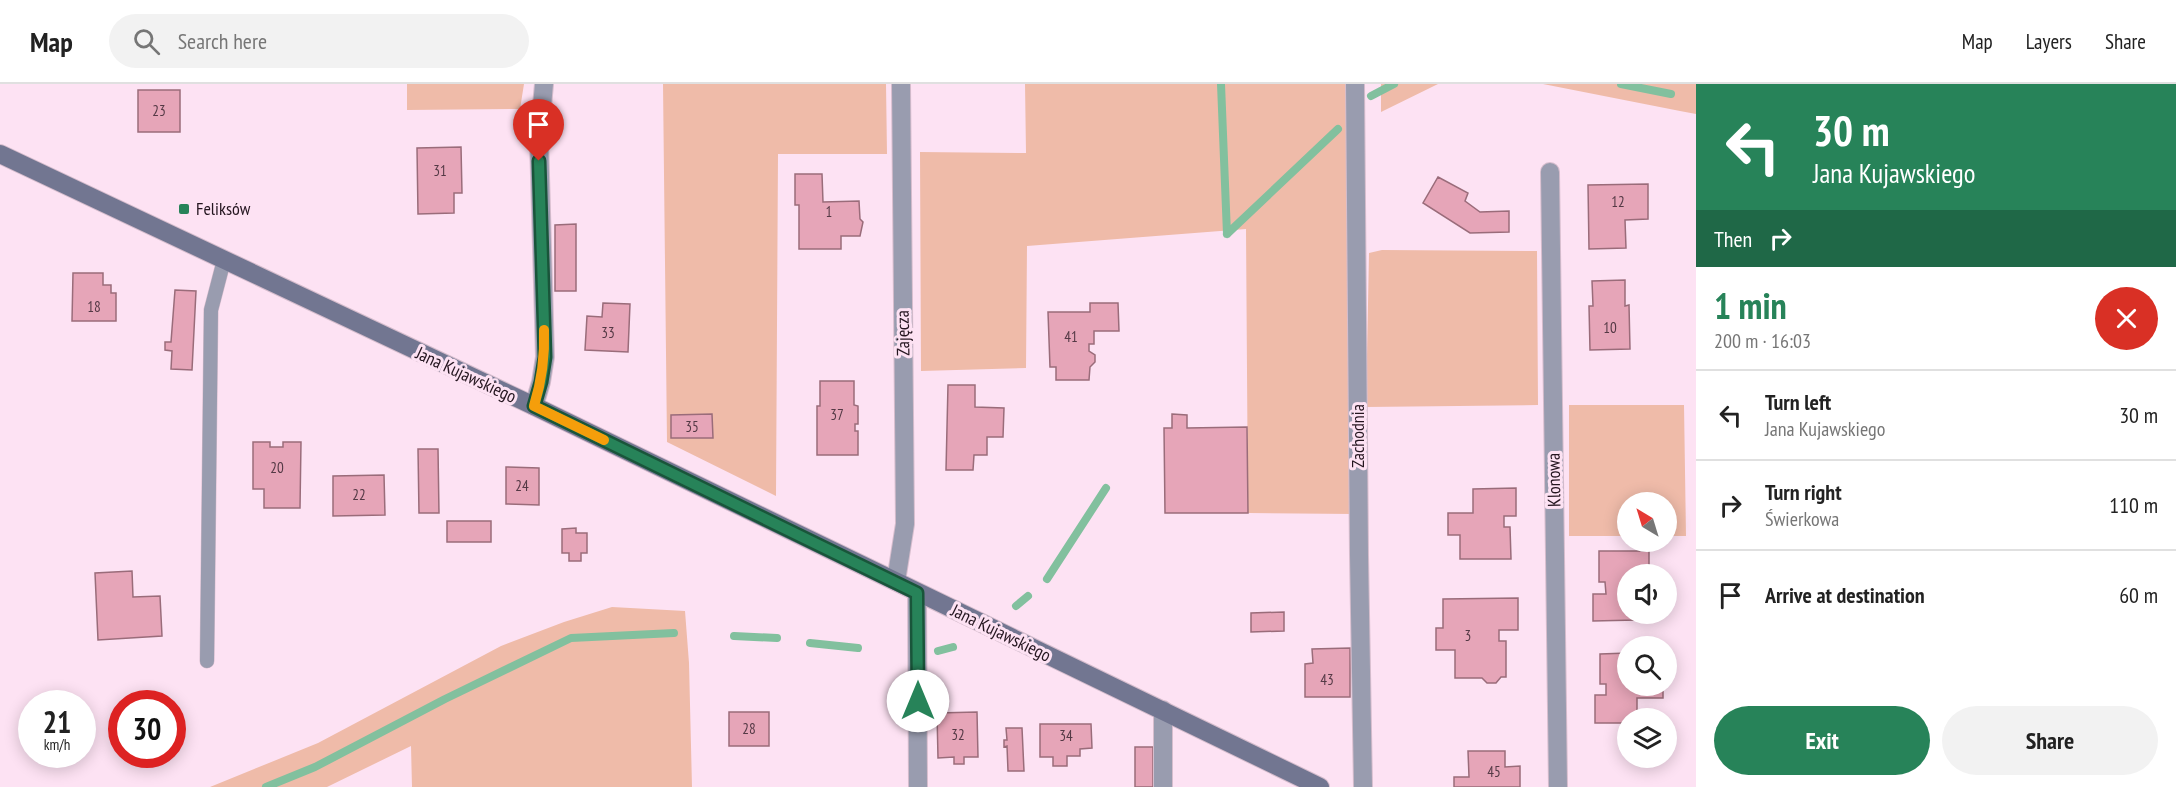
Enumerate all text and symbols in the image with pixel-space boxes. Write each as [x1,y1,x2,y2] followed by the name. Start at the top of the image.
[109,14,529,68] search box
[30,23,73,60] text: Map
[130,25,163,58] icon: search
[178,27,267,55] text: Search here
[1962,28,1993,55] text: Map
[2026,28,2072,55] text: Layers
[2105,28,2146,55] text: Share
[513,99,564,161] pin
[152,101,166,120] house number: 23
[1813,103,1890,158] text: 30 m
[522,108,555,141] icon: arrive
[1714,108,1792,186] icon: left
[1813,156,1975,190] text: Jana Kujawskiego
[433,161,447,180] house number: 31
[1611,192,1625,211] house number: 12
[196,197,251,220] place label: Feliksów
[177,202,191,216] marker: Feliksów
[826,202,832,221] house number: 1
[1764,222,1797,255] icon: right
[1714,225,1752,253] text: Then
[1714,282,1787,329] text: 1 min
[2095,287,2158,350] button: close
[87,297,101,316] house number: 18
[891,310,914,356] street label: Zajęcza
[1603,318,1617,337] house number: 10
[601,323,615,342] house number: 33
[1064,327,1078,346] house number: 41
[1714,328,1811,354] text: 200 m · 16:03
[411,341,520,408] street label: Jana Kujawskiego
[1765,388,1831,416] text: Turn left
[1714,399,1747,432] icon: left
[2119,401,2158,429] text: 30 m
[1346,404,1369,468] street label: Zachodnia
[830,405,844,424] house number: 37
[1765,416,1885,442] text: Jana Kujawskiego
[685,417,699,436] house number: 35
[1542,453,1565,507] street label: Klonowa
[270,458,284,477] house number: 20
[515,476,529,495] house number: 24
[1765,478,1842,506] text: Turn right
[352,485,366,504] house number: 22
[1714,489,1747,522] icon: right
[2109,491,2158,519] text: 110 m
[1617,492,1677,552] north arrow
[1617,492,1677,768] map controls
[1765,506,1839,532] text: Świerkowa
[1617,564,1677,624] button: sound
[1714,579,1747,612] icon: arrive
[1765,581,1925,609] text: Arrive at destination
[2119,581,2158,609] text: 60 m
[947,598,1055,667] street label: Jana Kujawskiego
[1465,626,1471,645] house number: 3
[1617,636,1677,696] button: search
[886,669,950,733] position arrow
[1320,670,1334,689] house number: 43
[108,690,186,768] speed limit sign: 30
[43,702,71,741] text: 21
[1714,706,1930,775] button: Exit
[1942,706,2158,775] button: Share
[1617,708,1677,768] button: layers
[742,719,756,738] house number: 28
[951,725,965,744] house number: 32
[1059,726,1073,745] house number: 34
[44,735,70,754] text: km/h
[1487,762,1501,781] house number: 45

